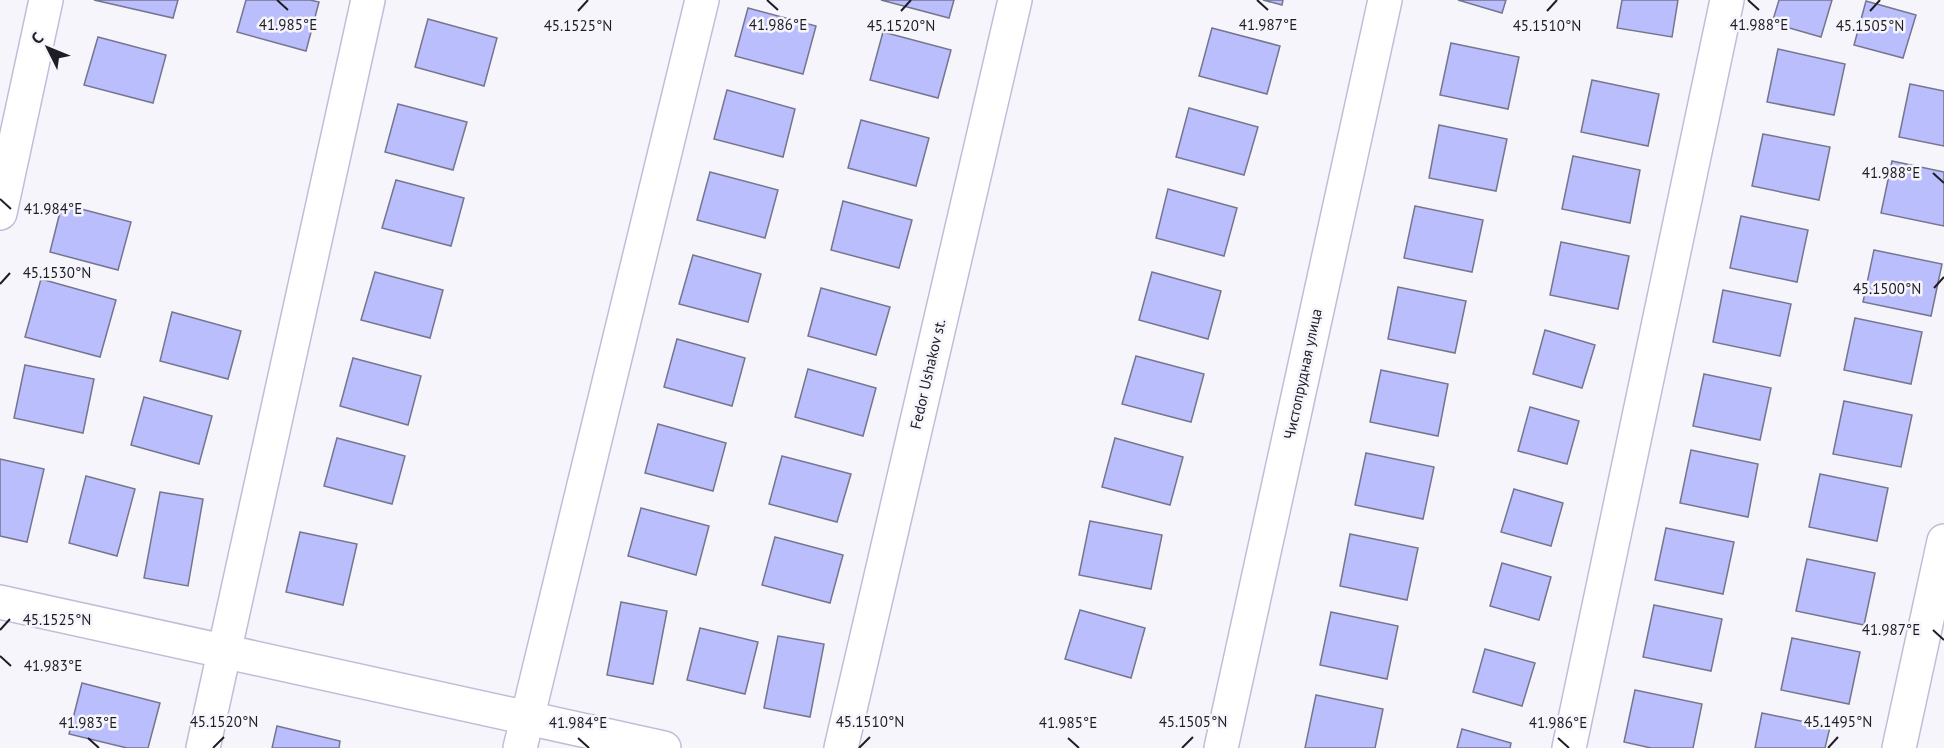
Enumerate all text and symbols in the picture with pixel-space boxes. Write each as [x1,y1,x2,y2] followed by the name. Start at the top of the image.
[259,15,317,34] text: 41.985°E
[749,15,807,34] text: 41.986°E
[1239,15,1297,34] text: 41.987°E
[1730,15,1788,34] text: 41.988°E
[544,16,612,35] text: 45.1525°N
[867,16,935,35] text: 45.1520°N
[1513,16,1581,35] text: 45.1510°N
[1836,16,1904,35] text: 45.1505°N
[18,18,78,78] north arrow
[27,28,47,48] text: С
[1862,163,1920,182] text: 41.988°E
[24,199,82,218] text: 41.984°E
[23,263,91,282] text: 45.1530°N
[1853,279,1921,298] text: 45.1500°N
[1279,307,1326,441] street label: Чистопрудная улица
[906,317,949,431] street label: Fedor Ushakov st.
[23,610,91,629] text: 45.1525°N
[1862,620,1920,639] text: 41.987°E
[24,656,82,675] text: 41.983°E
[190,712,258,731] text: 45.1520°N
[836,712,904,731] text: 45.1510°N
[1159,712,1227,731] text: 45.1505°N
[1804,712,1872,731] text: 45.1495°N
[59,713,117,732] text: 41.983°E
[549,713,607,732] text: 41.984°E
[1039,713,1097,732] text: 41.985°E
[1529,713,1587,732] text: 41.986°E

